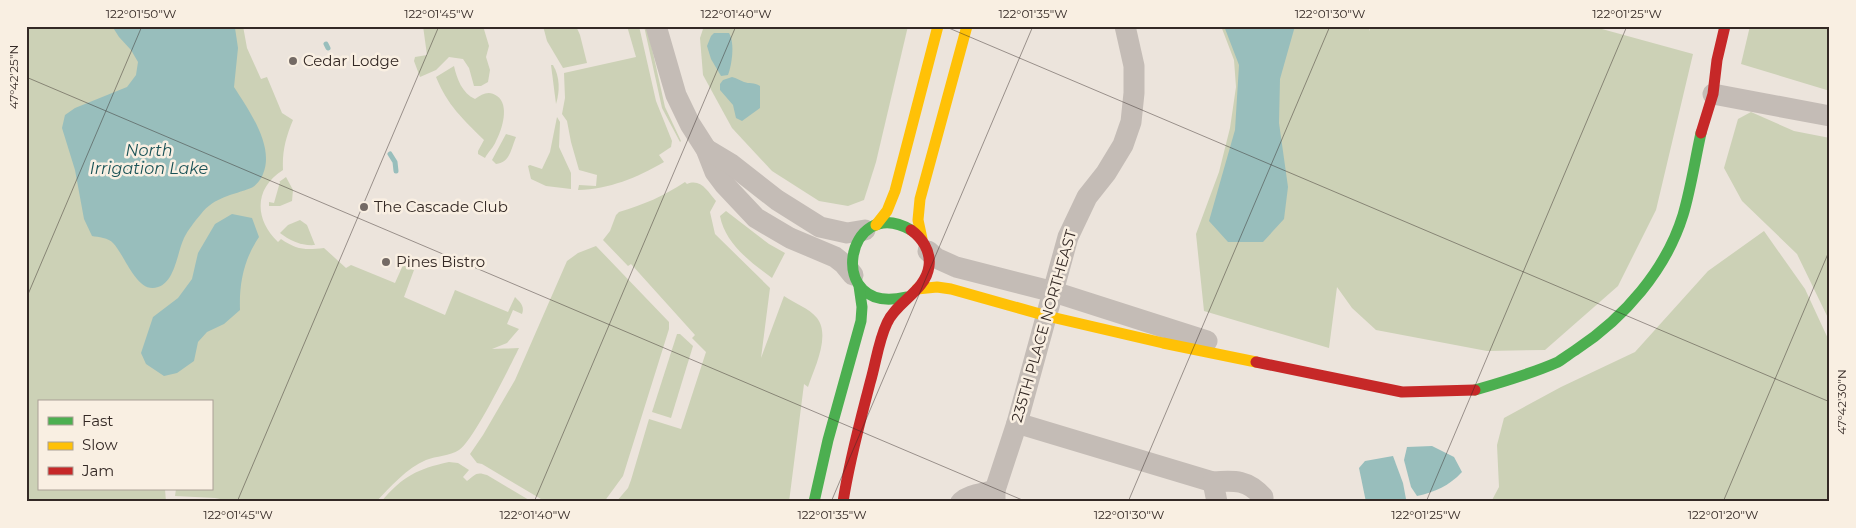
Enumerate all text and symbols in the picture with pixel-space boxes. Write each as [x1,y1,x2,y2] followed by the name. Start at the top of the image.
[106,6,176,21] text: 122°01'50"W
[404,6,474,21] text: 122°01'45"W
[700,6,772,21] text: 122°01'40"W
[998,6,1068,21] text: 122°01'35"W
[1295,6,1365,21] text: 122°01'30"W
[1592,6,1662,21] text: 122°01'25"W
[6,45,21,109] text: 47°42'25"N
[303,51,399,70] place label: Cedar Lodge
[287,55,299,67] marker: Cedar Lodge
[90,141,208,178] water label: North Irrigation Lake
[374,197,508,216] place label: The Cascade Club
[358,201,370,213] marker: The Cascade Club
[1007,227,1080,424] street label: 235TH PLACE NORTHEAST
[396,252,485,271] place label: Pines Bistro
[380,256,392,268] marker: Pines Bistro
[1834,369,1849,435] text: 47°42'30"N
[38,400,212,490] legend
[82,411,113,430] text: Fast
[82,435,118,454] text: Slow
[81,461,114,480] text: Jam
[203,507,273,522] text: 122°01'45"W
[499,507,571,522] text: 122°01'40"W
[797,507,867,522] text: 122°01'35"W
[1094,507,1164,522] text: 122°01'30"W
[1391,507,1461,522] text: 122°01'25"W
[1688,507,1758,522] text: 122°01'20"W

